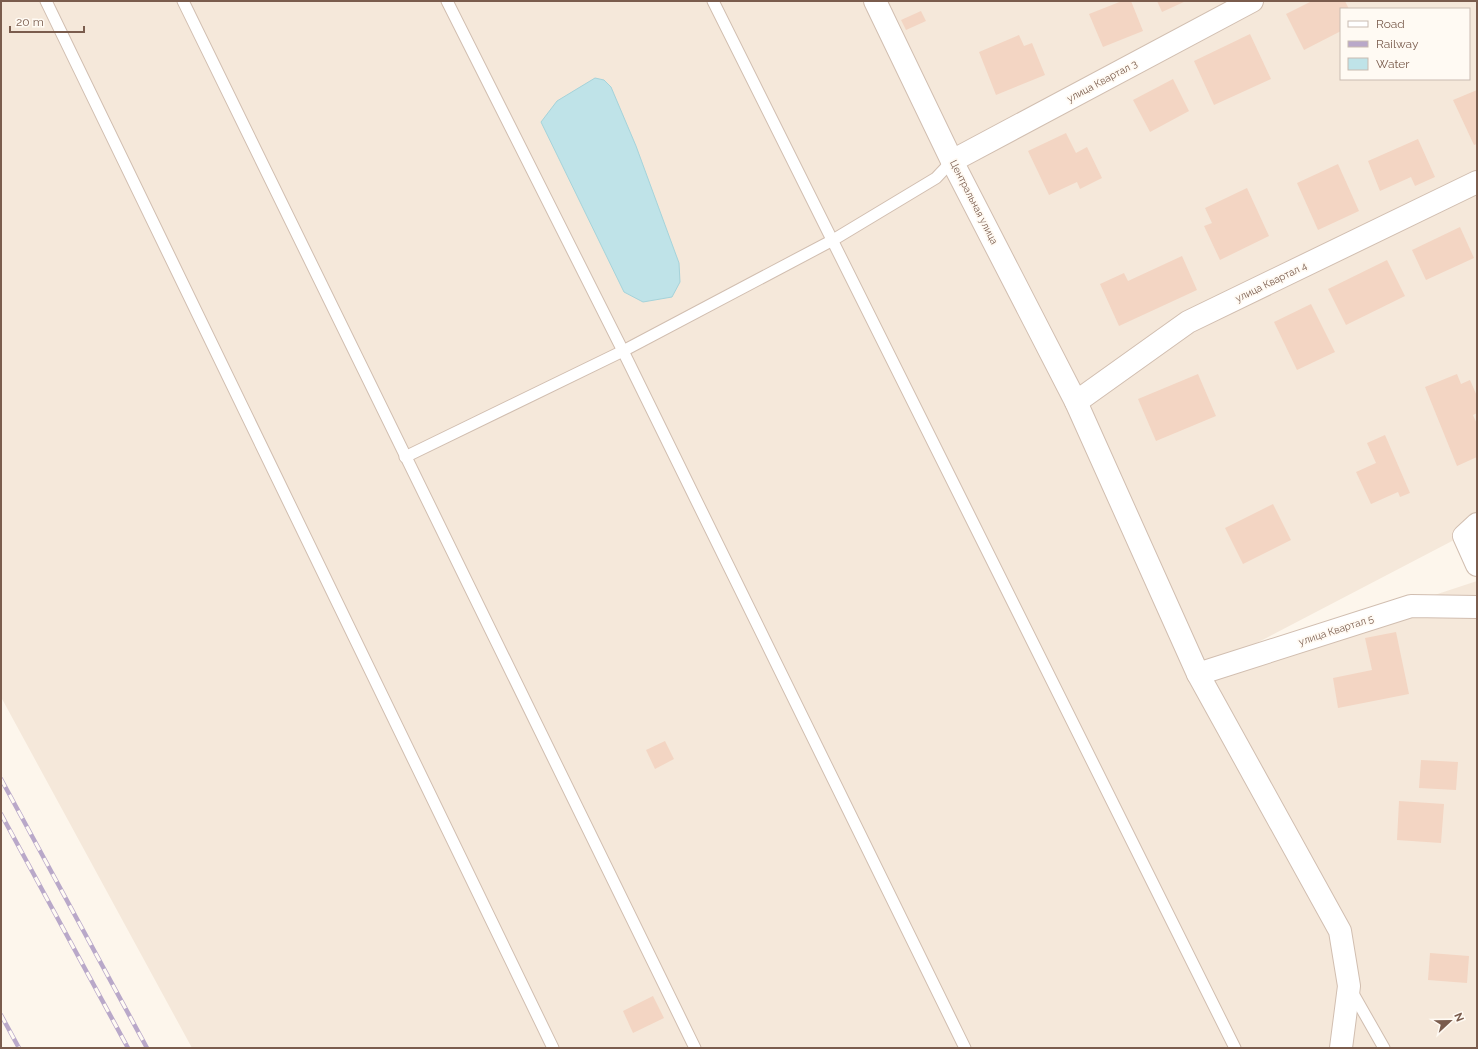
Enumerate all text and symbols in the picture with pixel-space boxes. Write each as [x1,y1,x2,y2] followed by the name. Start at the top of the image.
[10,8,84,34] scale bar
[1340,8,1470,80] legend
[16,15,44,29] text: 20 m
[1376,17,1405,31] text: Road
[1376,37,1419,51] text: Railway
[1376,57,1410,71] text: Water
[1065,58,1139,104] street label: улица Квартал 3
[948,158,1000,246] street label: Центральная улица
[1234,260,1309,304] street label: улица Квартал 4
[1297,613,1375,647] street label: улица Квартал 5
[1430,1001,1470,1041] north arrow
[1451,1011,1466,1024] text: N

